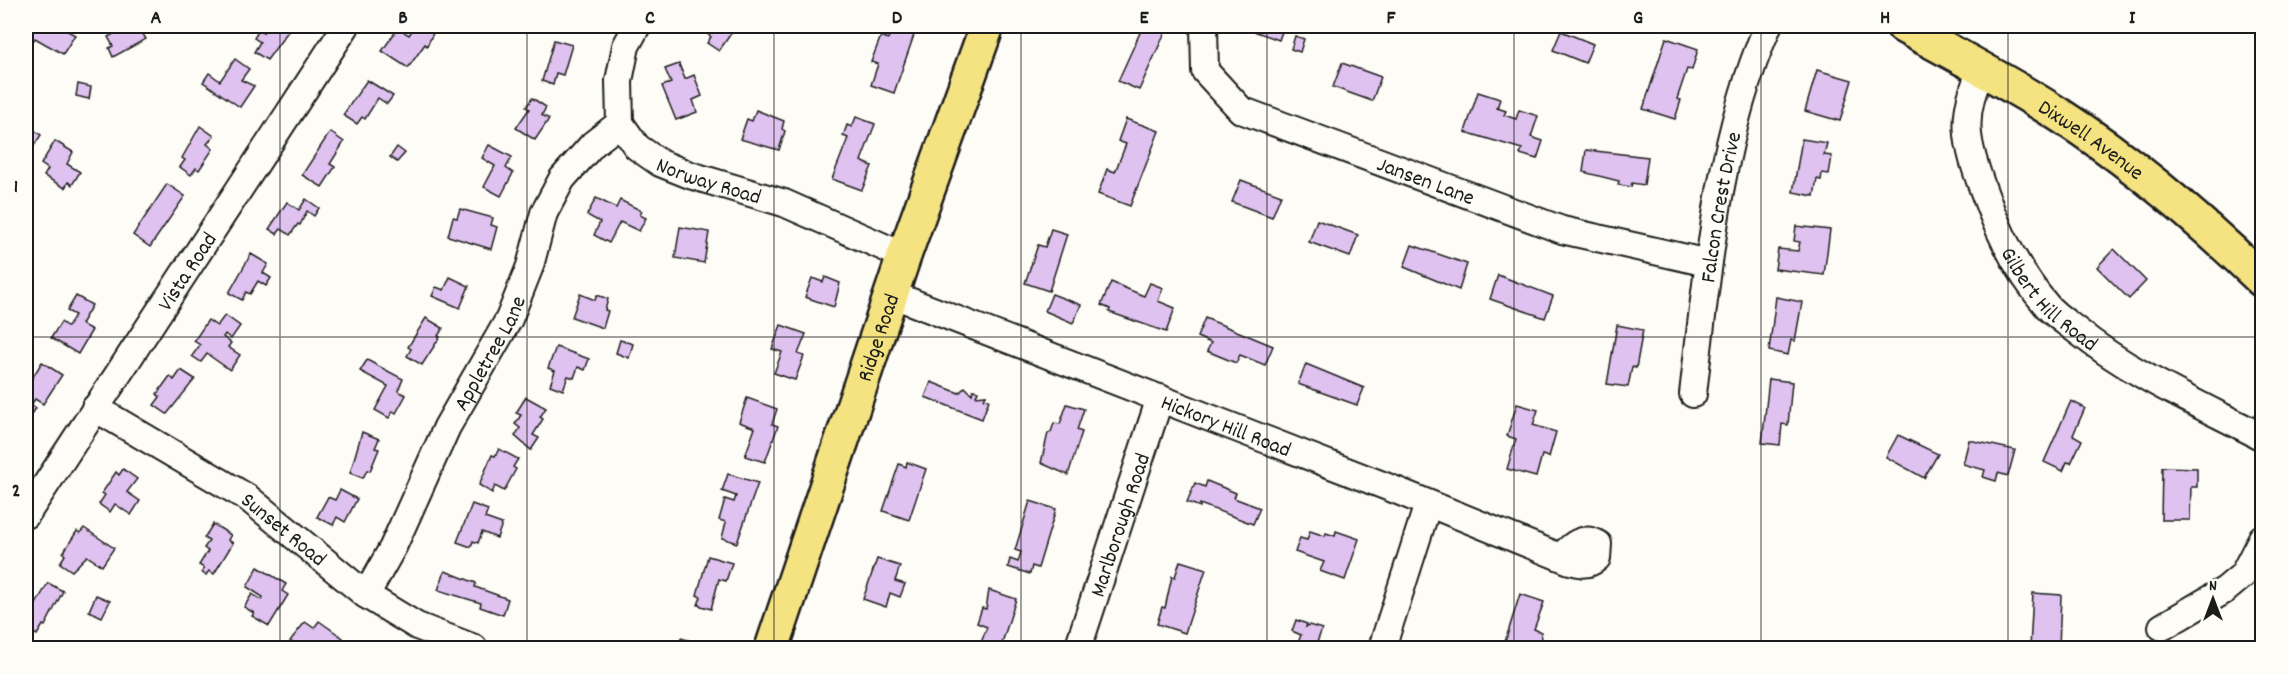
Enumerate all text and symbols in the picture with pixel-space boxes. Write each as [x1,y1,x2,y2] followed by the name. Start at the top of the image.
[151,5,162,33] text: A
[398,5,408,33] text: B
[645,5,655,33] text: C
[892,5,903,33] text: D
[1139,5,1149,33] text: E
[1387,5,1397,33] text: F
[1633,5,1643,33] text: G
[1880,5,1890,33] text: H
[2129,5,2136,33] text: I
[2031,93,2149,189] street label: Dixwell Avenue
[1694,129,1751,285] street label: Falcon Crest Drive
[1372,150,1478,215] street label: Jansen Lane
[651,151,764,214] street label: Norway Road
[14,174,18,202] text: 1
[152,227,226,318] street label: Vista Road
[1991,242,2103,360] street label: Gilbert Hill Road
[851,290,909,386] street label: Ridge Road
[447,292,536,418] street label: Appletree Lane
[1156,388,1295,467] street label: Hickory Hill Road
[1084,450,1160,601] street label: Marlborough Road
[12,478,20,506] text: 2
[233,486,332,575] street label: Sunset Road
[2183,569,2243,629] north arrow
[2209,575,2217,598] text: N

